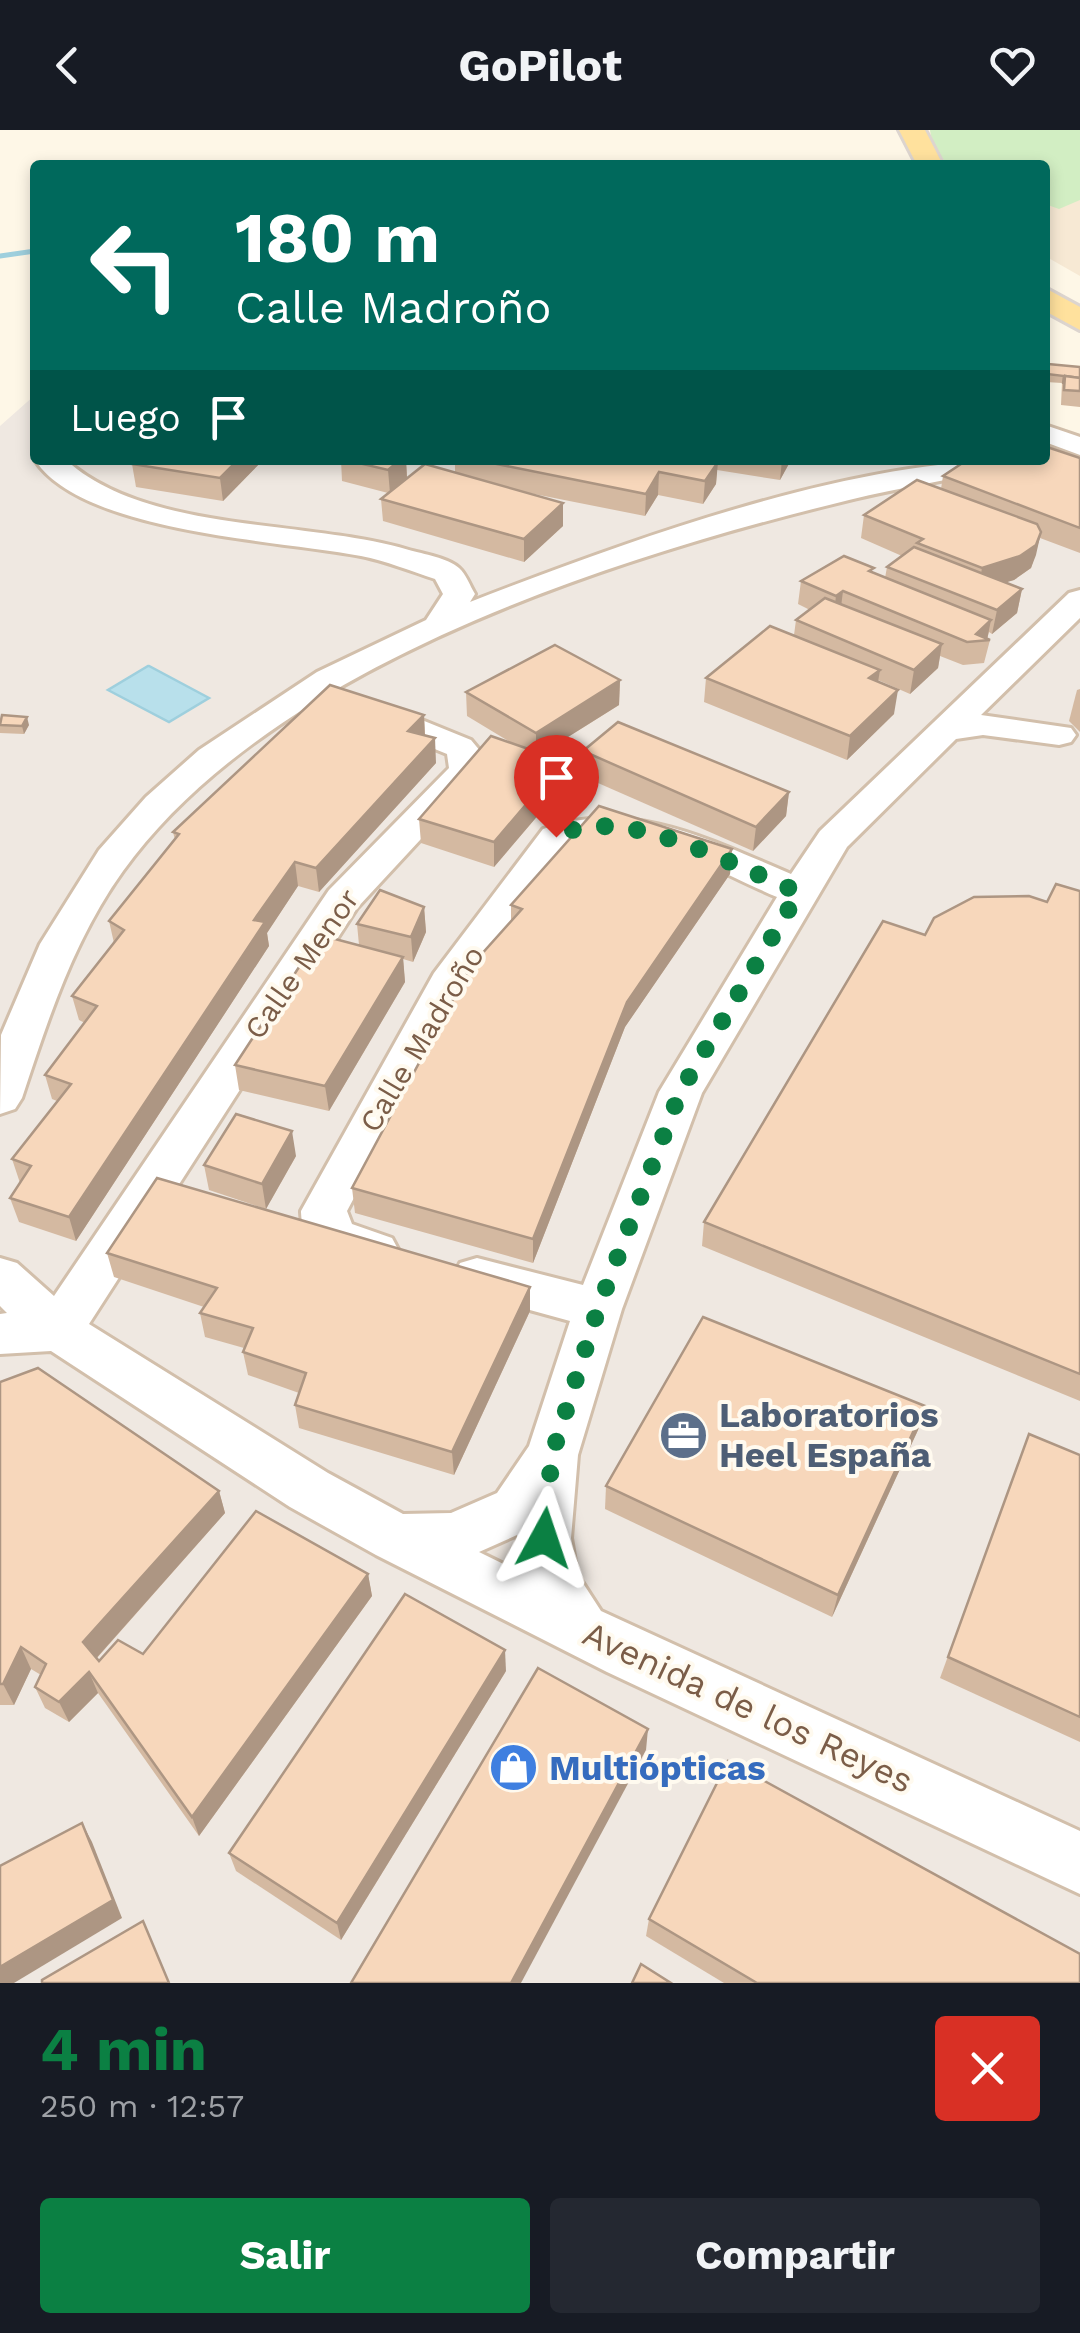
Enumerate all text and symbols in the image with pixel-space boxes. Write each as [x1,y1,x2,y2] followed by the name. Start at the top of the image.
[40,38,95,93] icon: back
[985,38,1040,93] icon: heart
[458,39,622,92] text: GoPilot
[235,197,440,279] text: 180 m
[70,200,200,330] icon: left
[235,281,552,334] text: Calle Madroño
[201,390,256,445] icon: arrive
[70,396,181,440] text: Luego
[514,735,599,838] pin
[529,750,584,805] icon: arrive
[237,882,366,1045] street label: Calle Menor
[352,939,491,1138] street label: Calle Madroño
[719,1394,939,1476] place label: Laboratorios Heel España
[658,1409,710,1461] office icon: Laboratorios Heel España
[492,1486,596,1590] position arrow
[576,1612,920,1802] street label: Avenida de los Reyes
[488,1742,540,1794] shop icon: Multiópticas
[549,1747,766,1789] place label: Multiópticas
[40,2014,207,2085] text: 4 min
[935,2016,1040,2121] button: close
[40,2087,244,2125] text: 250 m · 12:57
[40,2198,530,2313] button: Salir
[550,2198,1040,2313] button: Compartir

